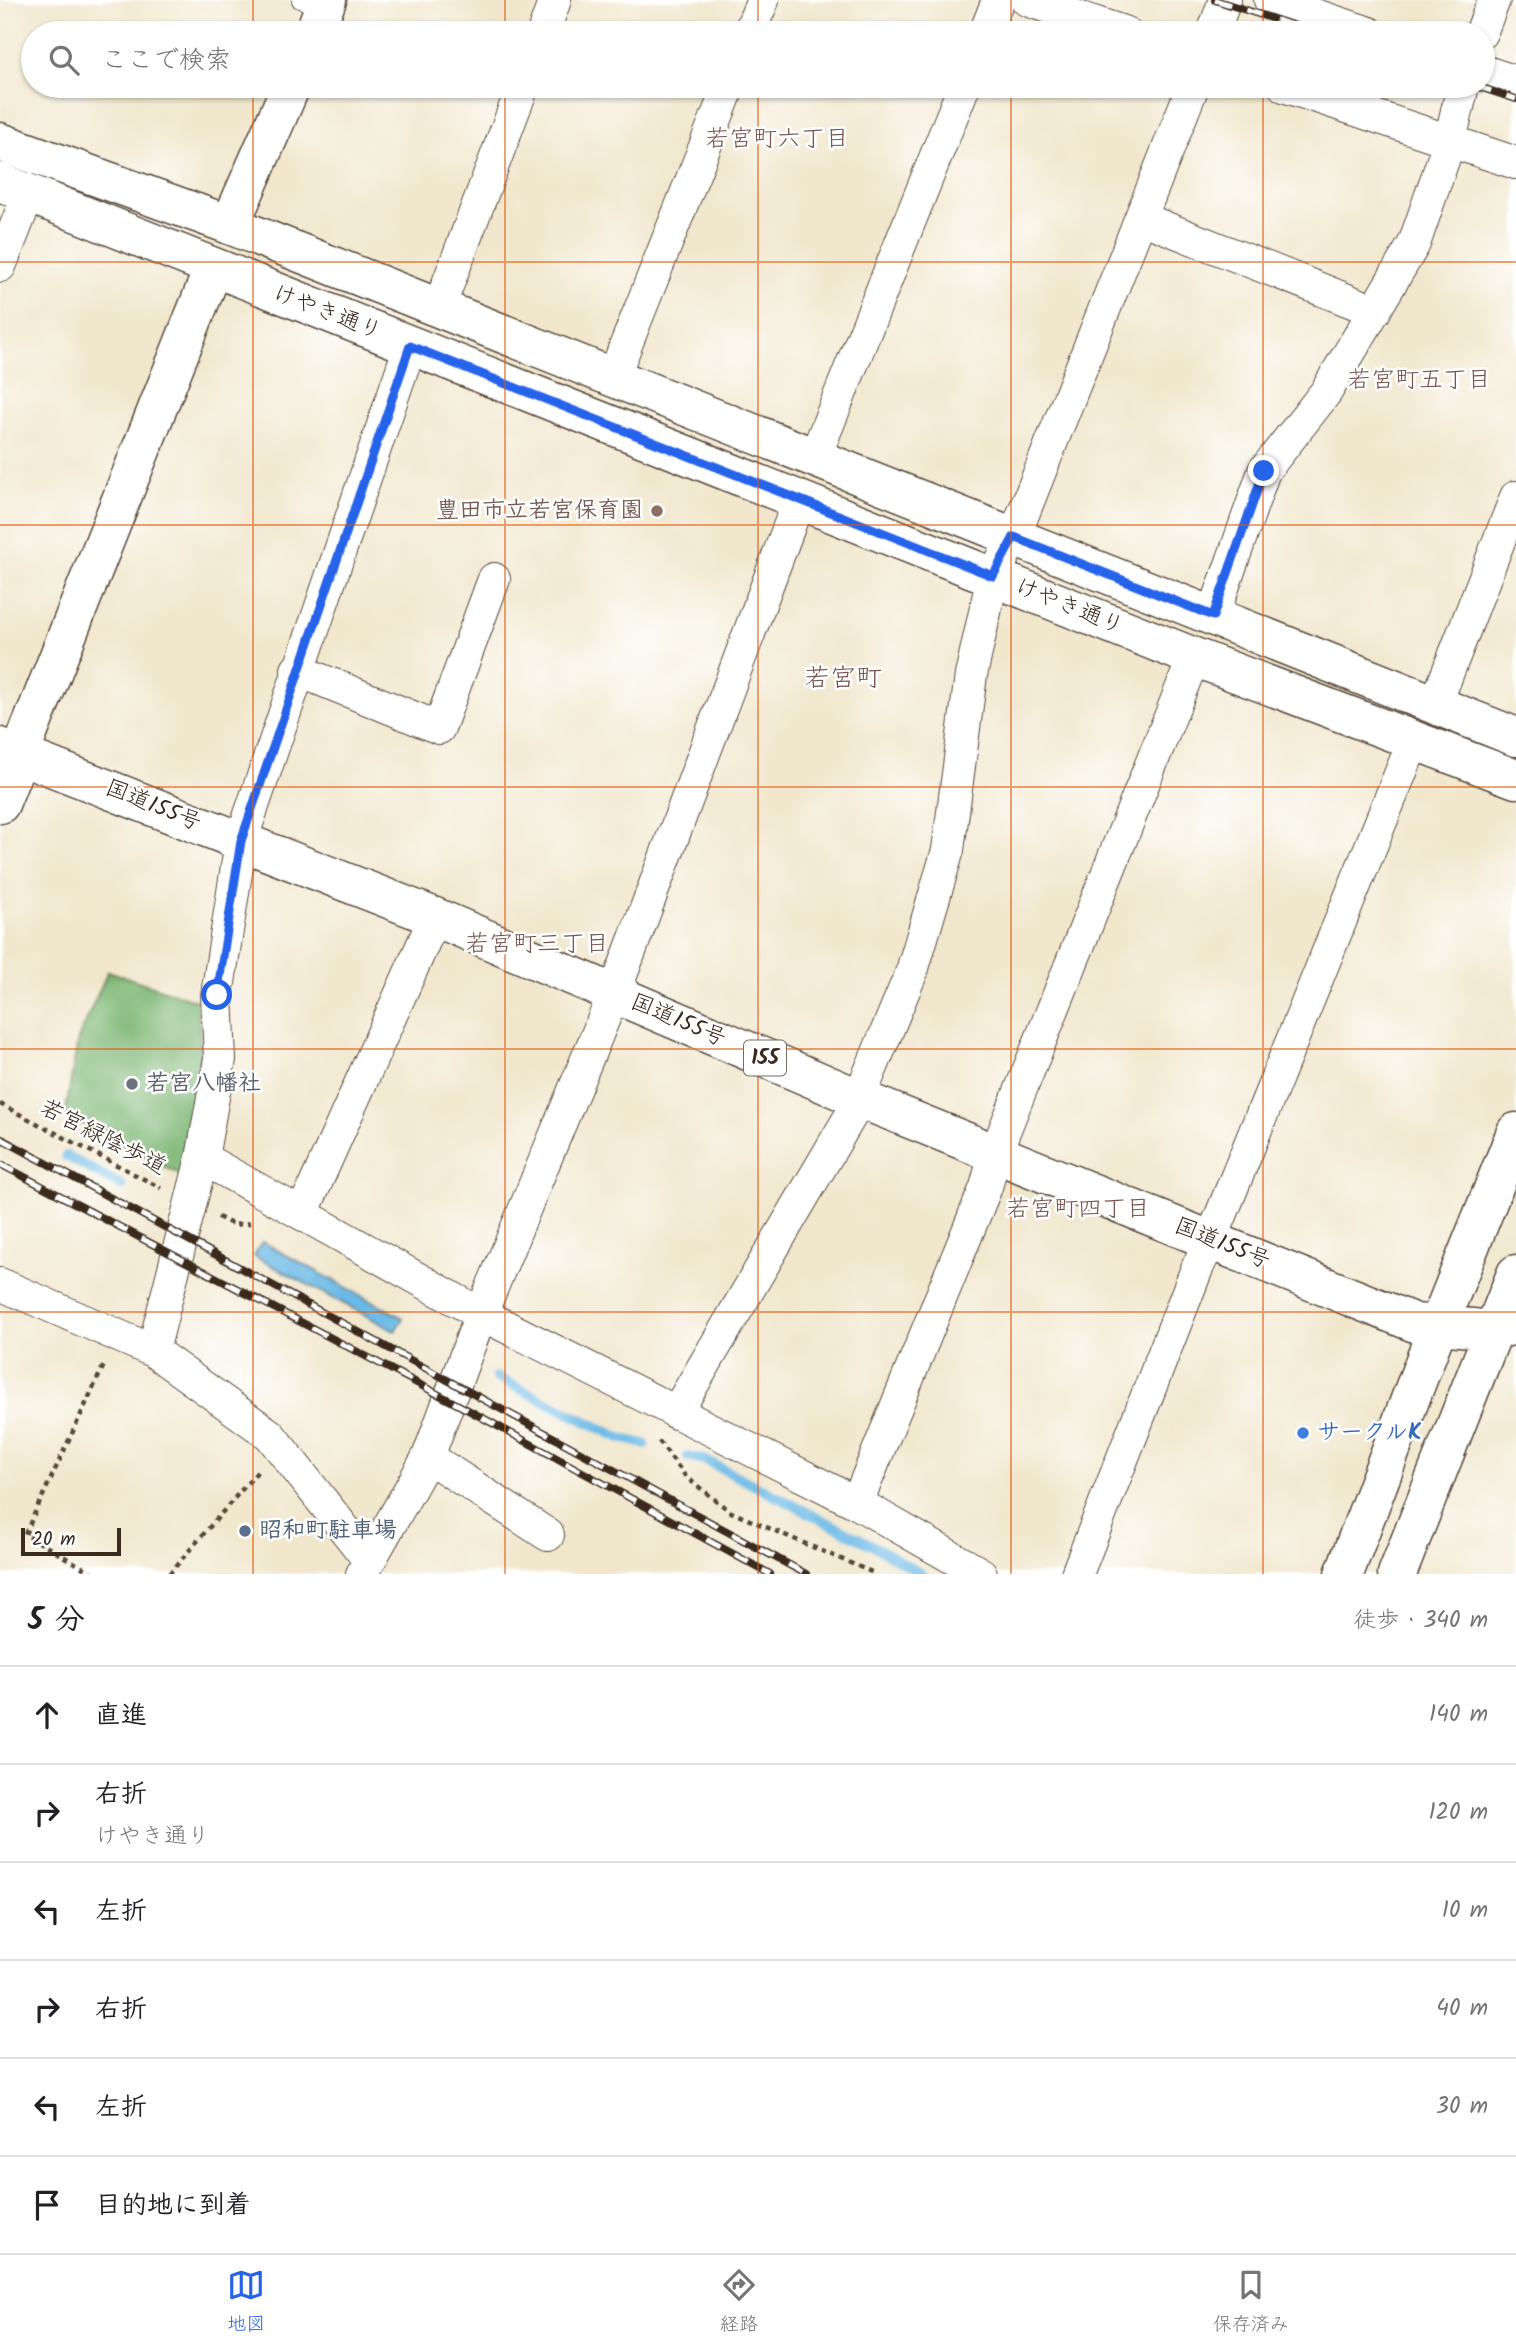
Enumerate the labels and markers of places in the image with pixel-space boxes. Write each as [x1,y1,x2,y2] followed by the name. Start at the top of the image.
[436,493,643,529] place label: 豊田市立若宮保育園
[649,503,665,519] marker: 豊田市立若宮保育園
[146,1066,261,1102] place label: 若宮八幡社
[124,1076,140,1092] marker: 若宮八幡社
[1317,1415,1422,1451] place label: サークルK
[1295,1425,1311,1441] marker: サークルK
[259,1513,397,1549] place label: 昭和町駐車場
[237,1523,253,1539] marker: 昭和町駐車場

